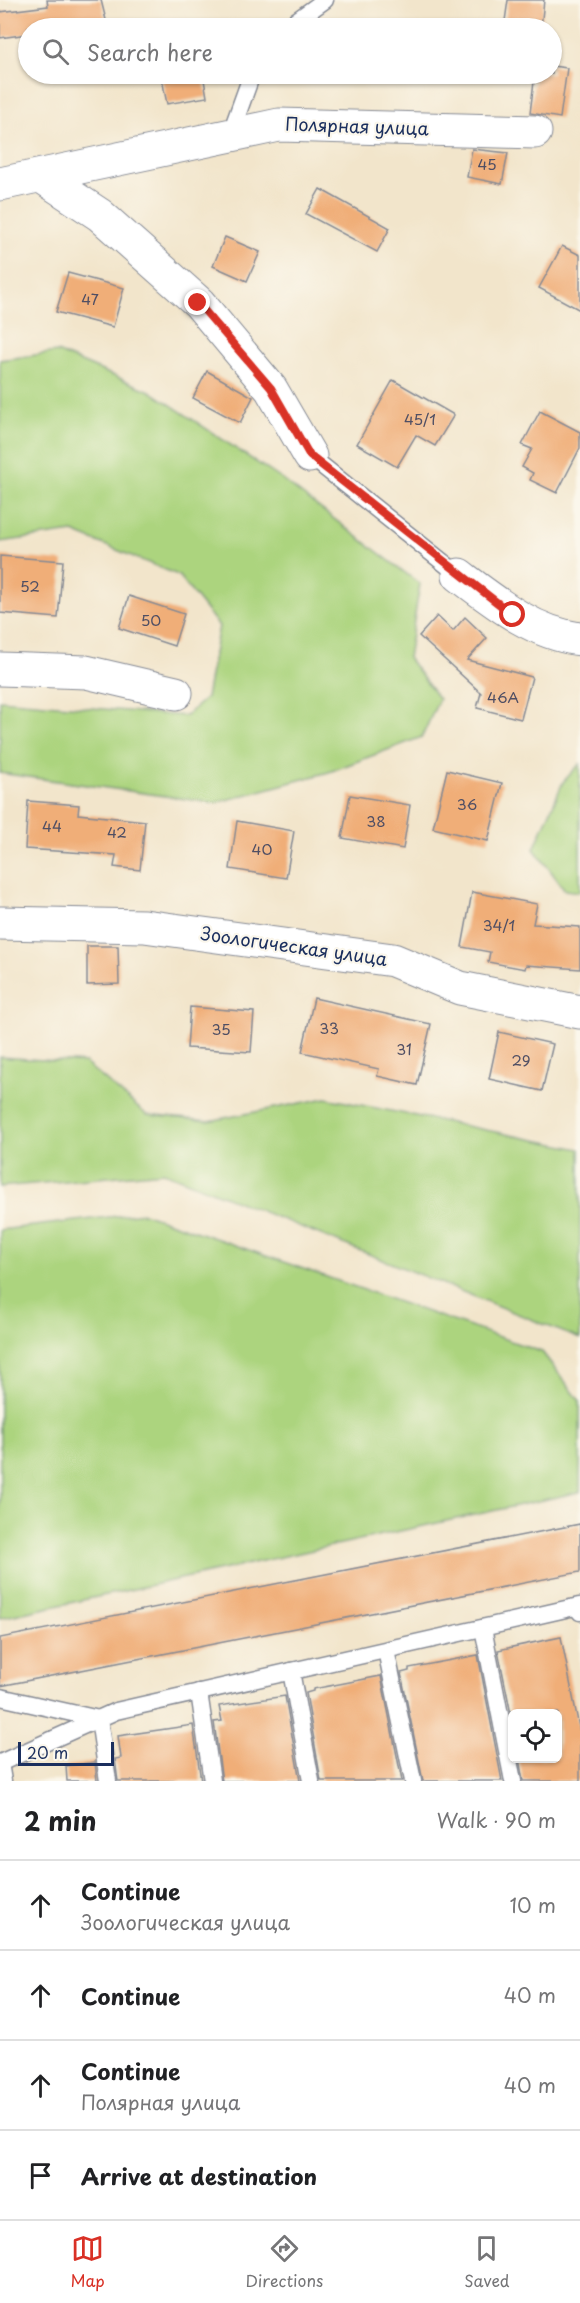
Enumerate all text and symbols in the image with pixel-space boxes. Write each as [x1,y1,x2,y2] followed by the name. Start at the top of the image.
[18,18,562,84] search box
[39,35,72,68] icon: search
[87,35,213,68] text: Search here
[285,110,430,142] street label: Полярная улица
[477,152,497,175] house number: 45
[81,287,99,310] house number: 47
[184,289,210,315] route end
[404,407,436,430] house number: 45/1
[20,574,40,597] house number: 52
[499,601,525,627] route start
[141,608,161,631] house number: 50
[487,685,519,708] house number: 46А
[457,792,477,815] house number: 36
[366,809,386,832] house number: 38
[42,814,62,837] house number: 44
[107,820,127,843] house number: 42
[252,837,272,860] house number: 40
[483,913,515,936] house number: 34/1
[199,919,390,972] street label: Зоологическая улица
[319,1016,339,1039] house number: 33
[211,1017,231,1040] house number: 35
[396,1037,412,1060] house number: 31
[511,1048,531,1071] house number: 29
[508,1709,562,1763] map controls
[508,1709,562,1763] button: locate
[18,1739,114,1766] scale bar
[27,1740,68,1764] text: 20 m
[24,1801,97,1840] text: 2 min
[437,1805,556,1835] text: Walk · 90 m
[81,1874,180,1907] text: Continue
[24,1889,57,1922] icon: ahead
[509,1890,556,1920] text: 10 m
[81,1907,290,1937] text: Зоологическая улица
[24,1979,57,2012] icon: ahead
[81,1979,180,2012] text: Continue
[504,1980,556,2010] text: 40 m
[81,2054,180,2087] text: Continue
[24,2069,57,2102] icon: ahead
[504,2070,556,2100] text: 40 m
[81,2087,240,2117] text: Полярная улица
[24,2159,57,2192] icon: arrive
[81,2159,317,2192] text: Arrive at destination
[70,2232,105,2292] tab: Map
[245,2232,323,2292] tab: Directions
[464,2232,510,2292] tab: Saved

